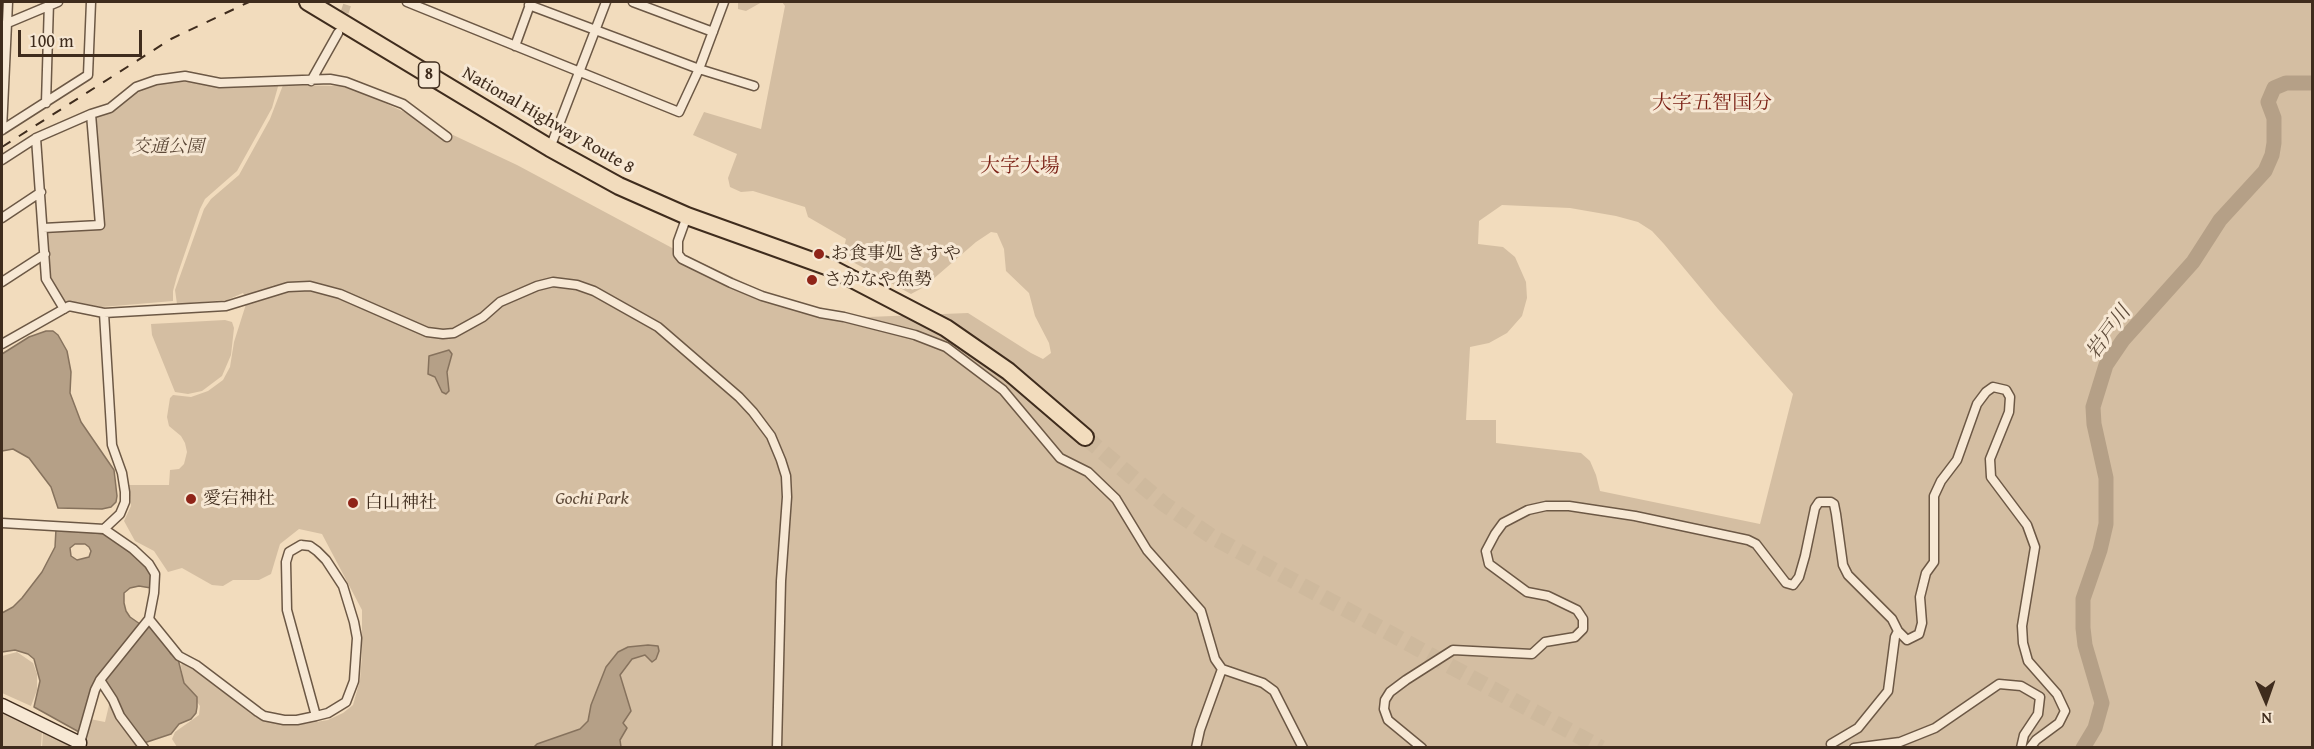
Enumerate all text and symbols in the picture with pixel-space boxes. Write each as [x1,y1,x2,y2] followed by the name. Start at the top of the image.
[21,18,146,56] scale bar
[29,27,74,54] text: 100 m
[418,62,440,88] road number: 8
[458,63,638,179] street label: National Highway Route 8
[1652,92,1772,116] district label: 大字五智国分
[132,136,204,158] park label: 交通公園
[980,155,1060,179] district label: 大字大場
[831,243,961,265] place label: お食事処 きすや
[812,247,826,261] marker: お食事処 きすや
[824,269,932,291] place label: さかなや魚勢
[805,273,819,287] marker: さかなや魚勢
[2082,302,2136,364] water label: 岩戸川
[203,488,275,510] place label: 愛宕神社
[555,488,629,510] park label: Gochi Park
[184,492,198,506] marker: 愛宕神社
[365,492,437,514] place label: 白山神社
[346,496,360,510] marker: 白山神社
[2236,671,2296,731] north arrow
[2261,707,2272,731] text: N

